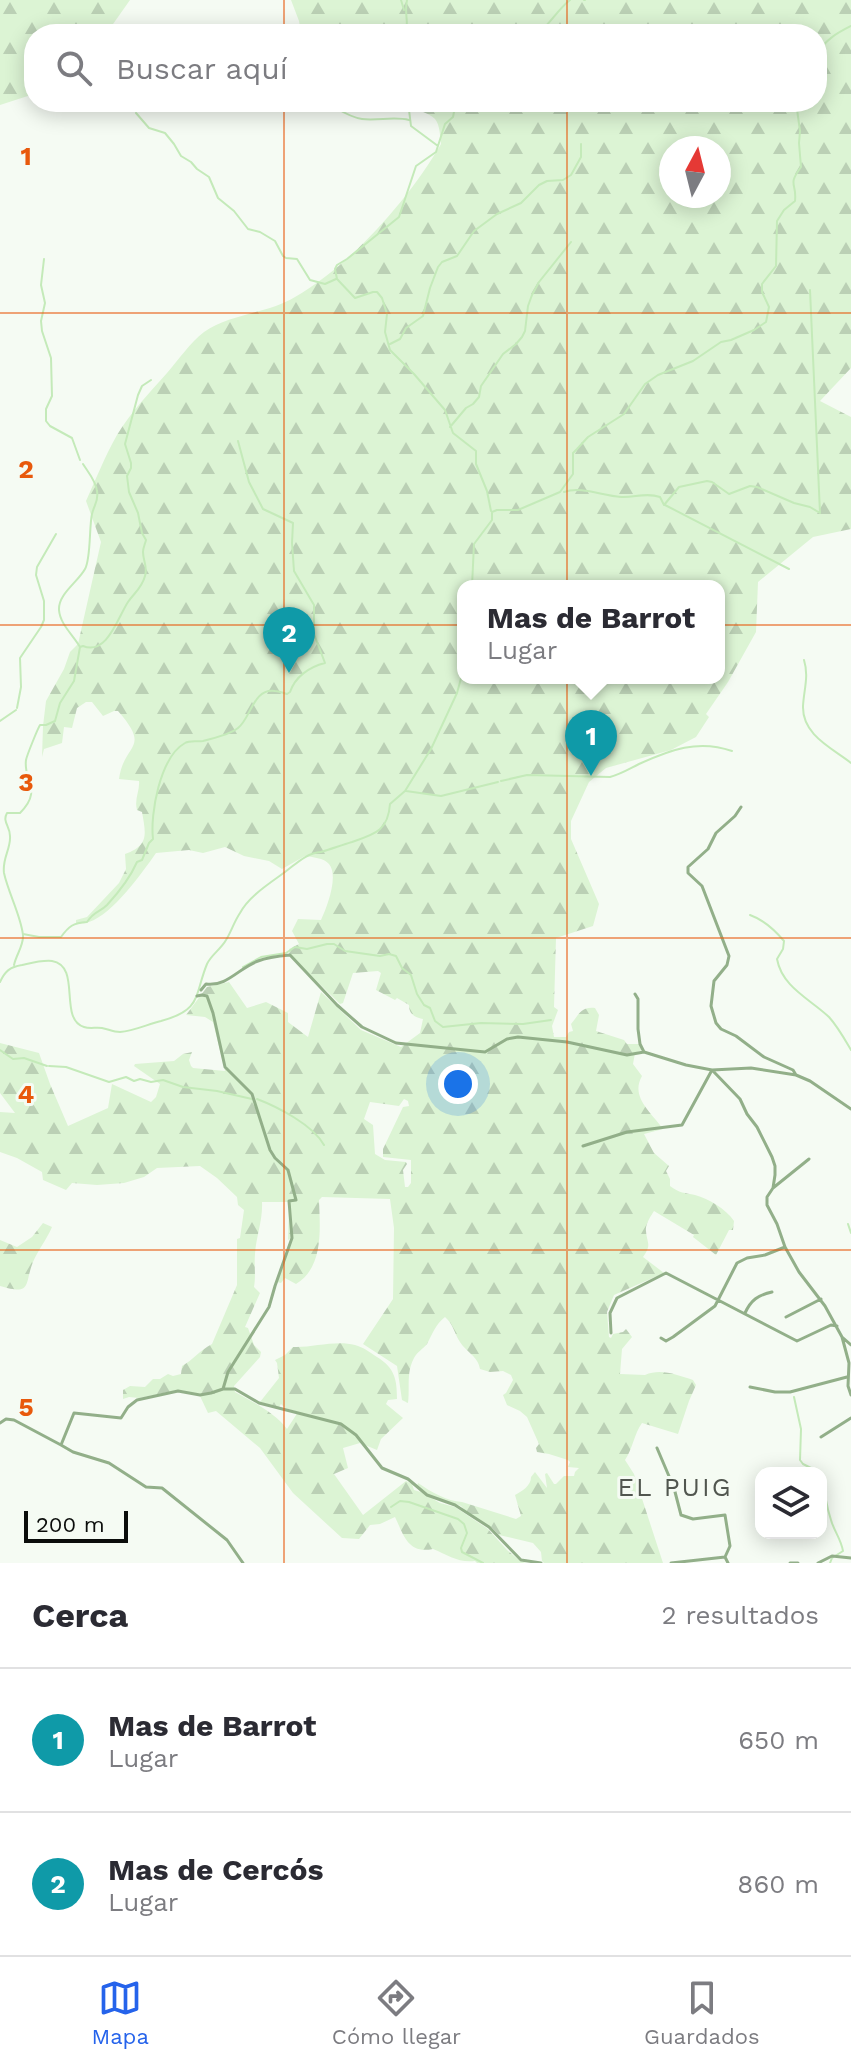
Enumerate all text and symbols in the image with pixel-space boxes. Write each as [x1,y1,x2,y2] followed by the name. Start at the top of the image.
[24,24,827,112] search box
[52,46,96,90] icon: search
[116,51,288,86] text: Buscar aquí
[659,136,731,208] north arrow
[20,141,32,171] text: 1
[18,454,34,484] text: 2
[457,580,725,684] popup
[487,600,695,635] text: Mas de Barrot
[263,607,315,673] pin: 2
[487,635,557,665] text: Lugar
[565,710,617,776] pin: 1
[18,767,34,797] text: 3
[438,1064,478,1104] your location
[18,1079,35,1109] text: 4
[18,1392,34,1422] text: 5
[755,1467,827,1539] map controls
[755,1467,827,1539] button: layers
[617,1472,733,1502] district label: EL PUIG
[24,1507,128,1543] scale bar
[36,1512,105,1537] text: 200 m
[32,1595,128,1635] text: Cerca
[661,1600,819,1630] text: 2 resultados
[108,1708,316,1743] text: Mas de Barrot
[52,1725,64,1755] text: 1
[738,1725,819,1755] text: 650 m
[108,1743,178,1773] text: Lugar
[108,1852,323,1887] text: Mas de Cercós
[50,1869,66,1899] text: 2
[737,1869,819,1899] text: 860 m
[108,1887,178,1917] text: Lugar
[91,1976,149,2049] tab: Mapa
[332,1976,461,2049] tab: Cómo llegar
[644,1976,760,2049] tab: Guardados

